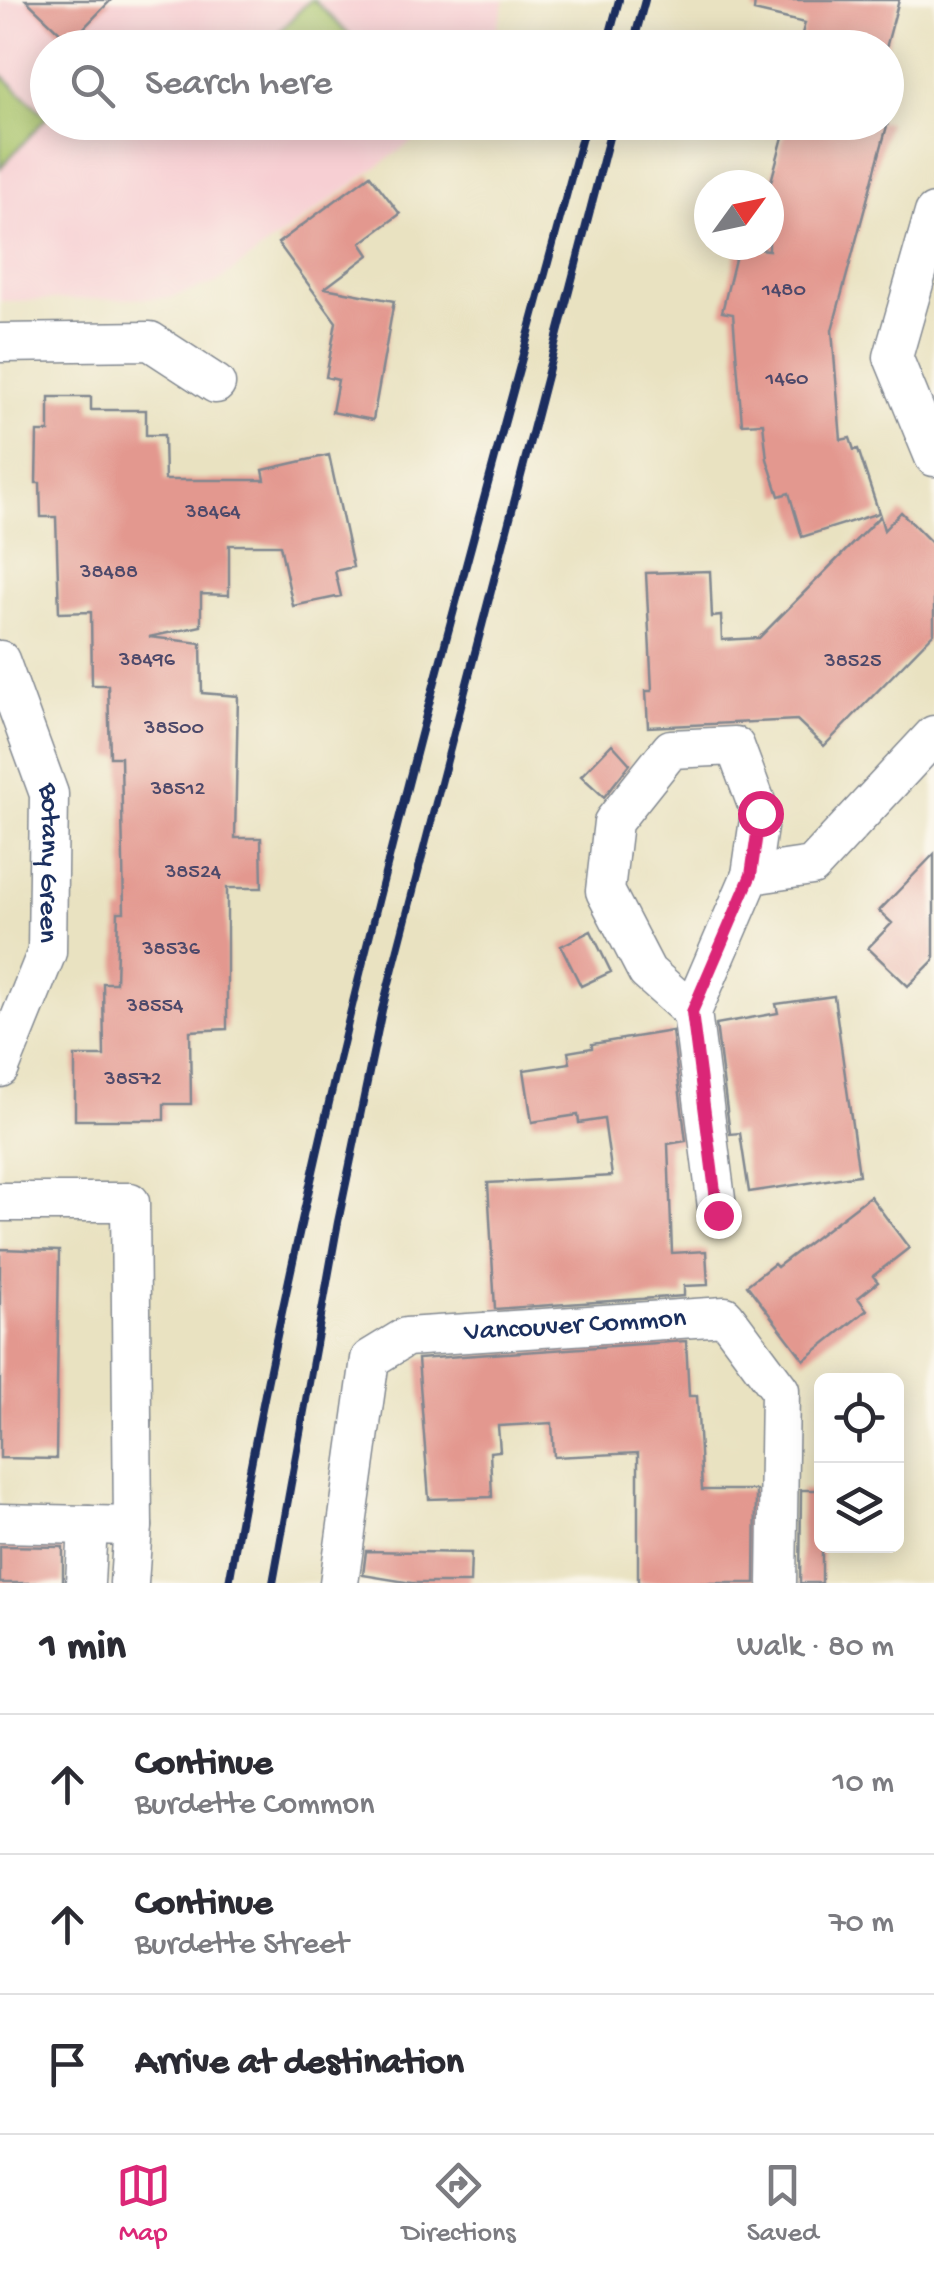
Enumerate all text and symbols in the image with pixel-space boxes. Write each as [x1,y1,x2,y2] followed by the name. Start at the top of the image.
[30,30,904,140] search box
[65,58,120,113] icon: search
[145,63,332,107] text: Search here
[694,170,784,260] north arrow
[761,278,806,304] house number: 1480
[765,367,808,393] house number: 1460
[184,500,241,526] house number: 38464
[79,560,138,586] house number: 38488
[118,648,176,674] house number: 38496
[823,649,882,675] house number: 38525
[143,716,204,742] house number: 38500
[150,777,206,803] house number: 38512
[30,778,66,944] street label: Botany Green
[738,791,784,837] route start
[164,860,222,886] house number: 38524
[141,937,201,963] house number: 38536
[125,994,184,1020] house number: 38554
[103,1067,162,1093] house number: 38572
[696,1193,742,1239] route end
[462,1302,688,1350] street label: Vancouver Common
[814,1373,904,1553] map controls
[814,1373,904,1463] button: locate
[814,1463,904,1553] button: layers
[40,1624,126,1673] text: 1 min
[737,1629,894,1667] text: Walk · 80 m
[135,1743,273,1787] text: Continue
[40,1757,95,1812] icon: ahead
[833,1765,894,1803] text: 10 m
[135,1787,374,1825] text: Burdette Common
[135,1883,273,1927] text: Continue
[40,1897,95,1952] icon: ahead
[829,1905,894,1943] text: 70 m
[135,1927,349,1965] text: Burdette Street
[40,2037,95,2092] icon: arrive
[135,2042,464,2086] text: Arrive at destination
[116,2158,171,2251] tab: Map
[402,2158,516,2251] tab: Directions
[747,2158,818,2251] tab: Saved

